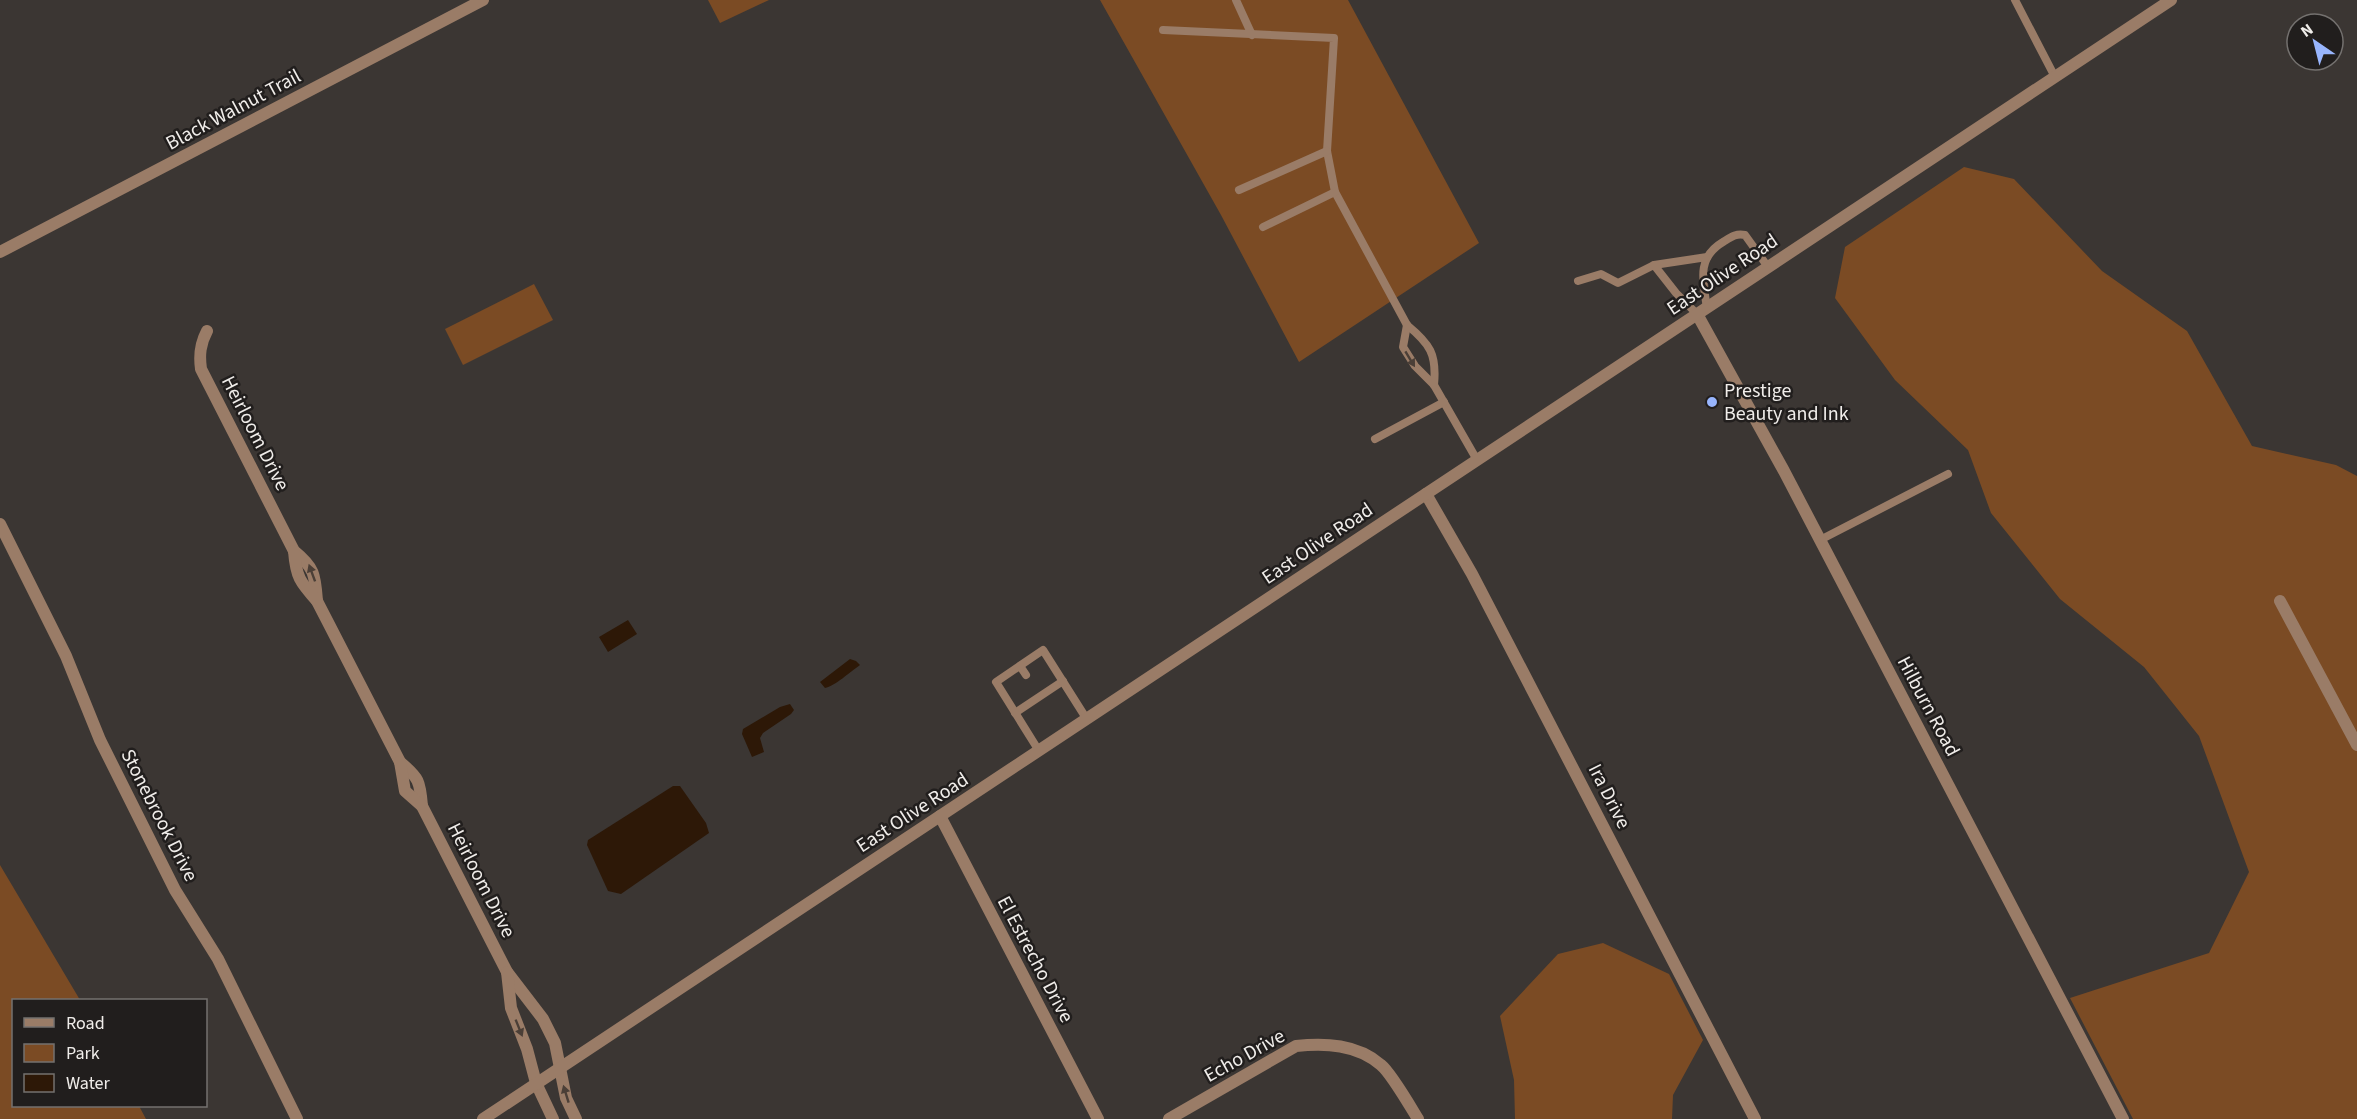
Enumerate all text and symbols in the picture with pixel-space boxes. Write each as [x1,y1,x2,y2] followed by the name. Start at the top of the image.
[2285,12,2345,72] north arrow
[2296,18,2318,43] text: N
[161,62,306,157] street label: Black Walnut Trail
[1661,227,1784,322] street label: East Olive Road
[1405,350,1416,367] one-way arrow
[214,371,296,496] street label: Heirloom Drive
[1724,377,1849,428] place label: Prestige Beauty and Ink
[1705,395,1719,409] marker: Prestige Beauty and Ink
[1256,496,1379,591] street label: East Olive Road
[306,563,316,581] one-way arrow
[1890,651,1966,762] street label: Hilburn Road
[114,744,205,887] street label: Stonebrook Drive
[1581,759,1637,834] street label: Ira Drive
[851,766,974,860] street label: East Olive Road
[440,818,522,943] street label: Heirloom Drive
[990,891,1080,1028] street label: El Estrecho Drive
[12,999,207,1107] legend
[66,1011,105,1036] text: Road
[515,1019,524,1037] one-way arrow
[1199,1022,1290,1090] street label: Echo Drive
[66,1041,100,1066] text: Park
[66,1071,110,1096] text: Water
[561,1085,570,1103] one-way arrow

